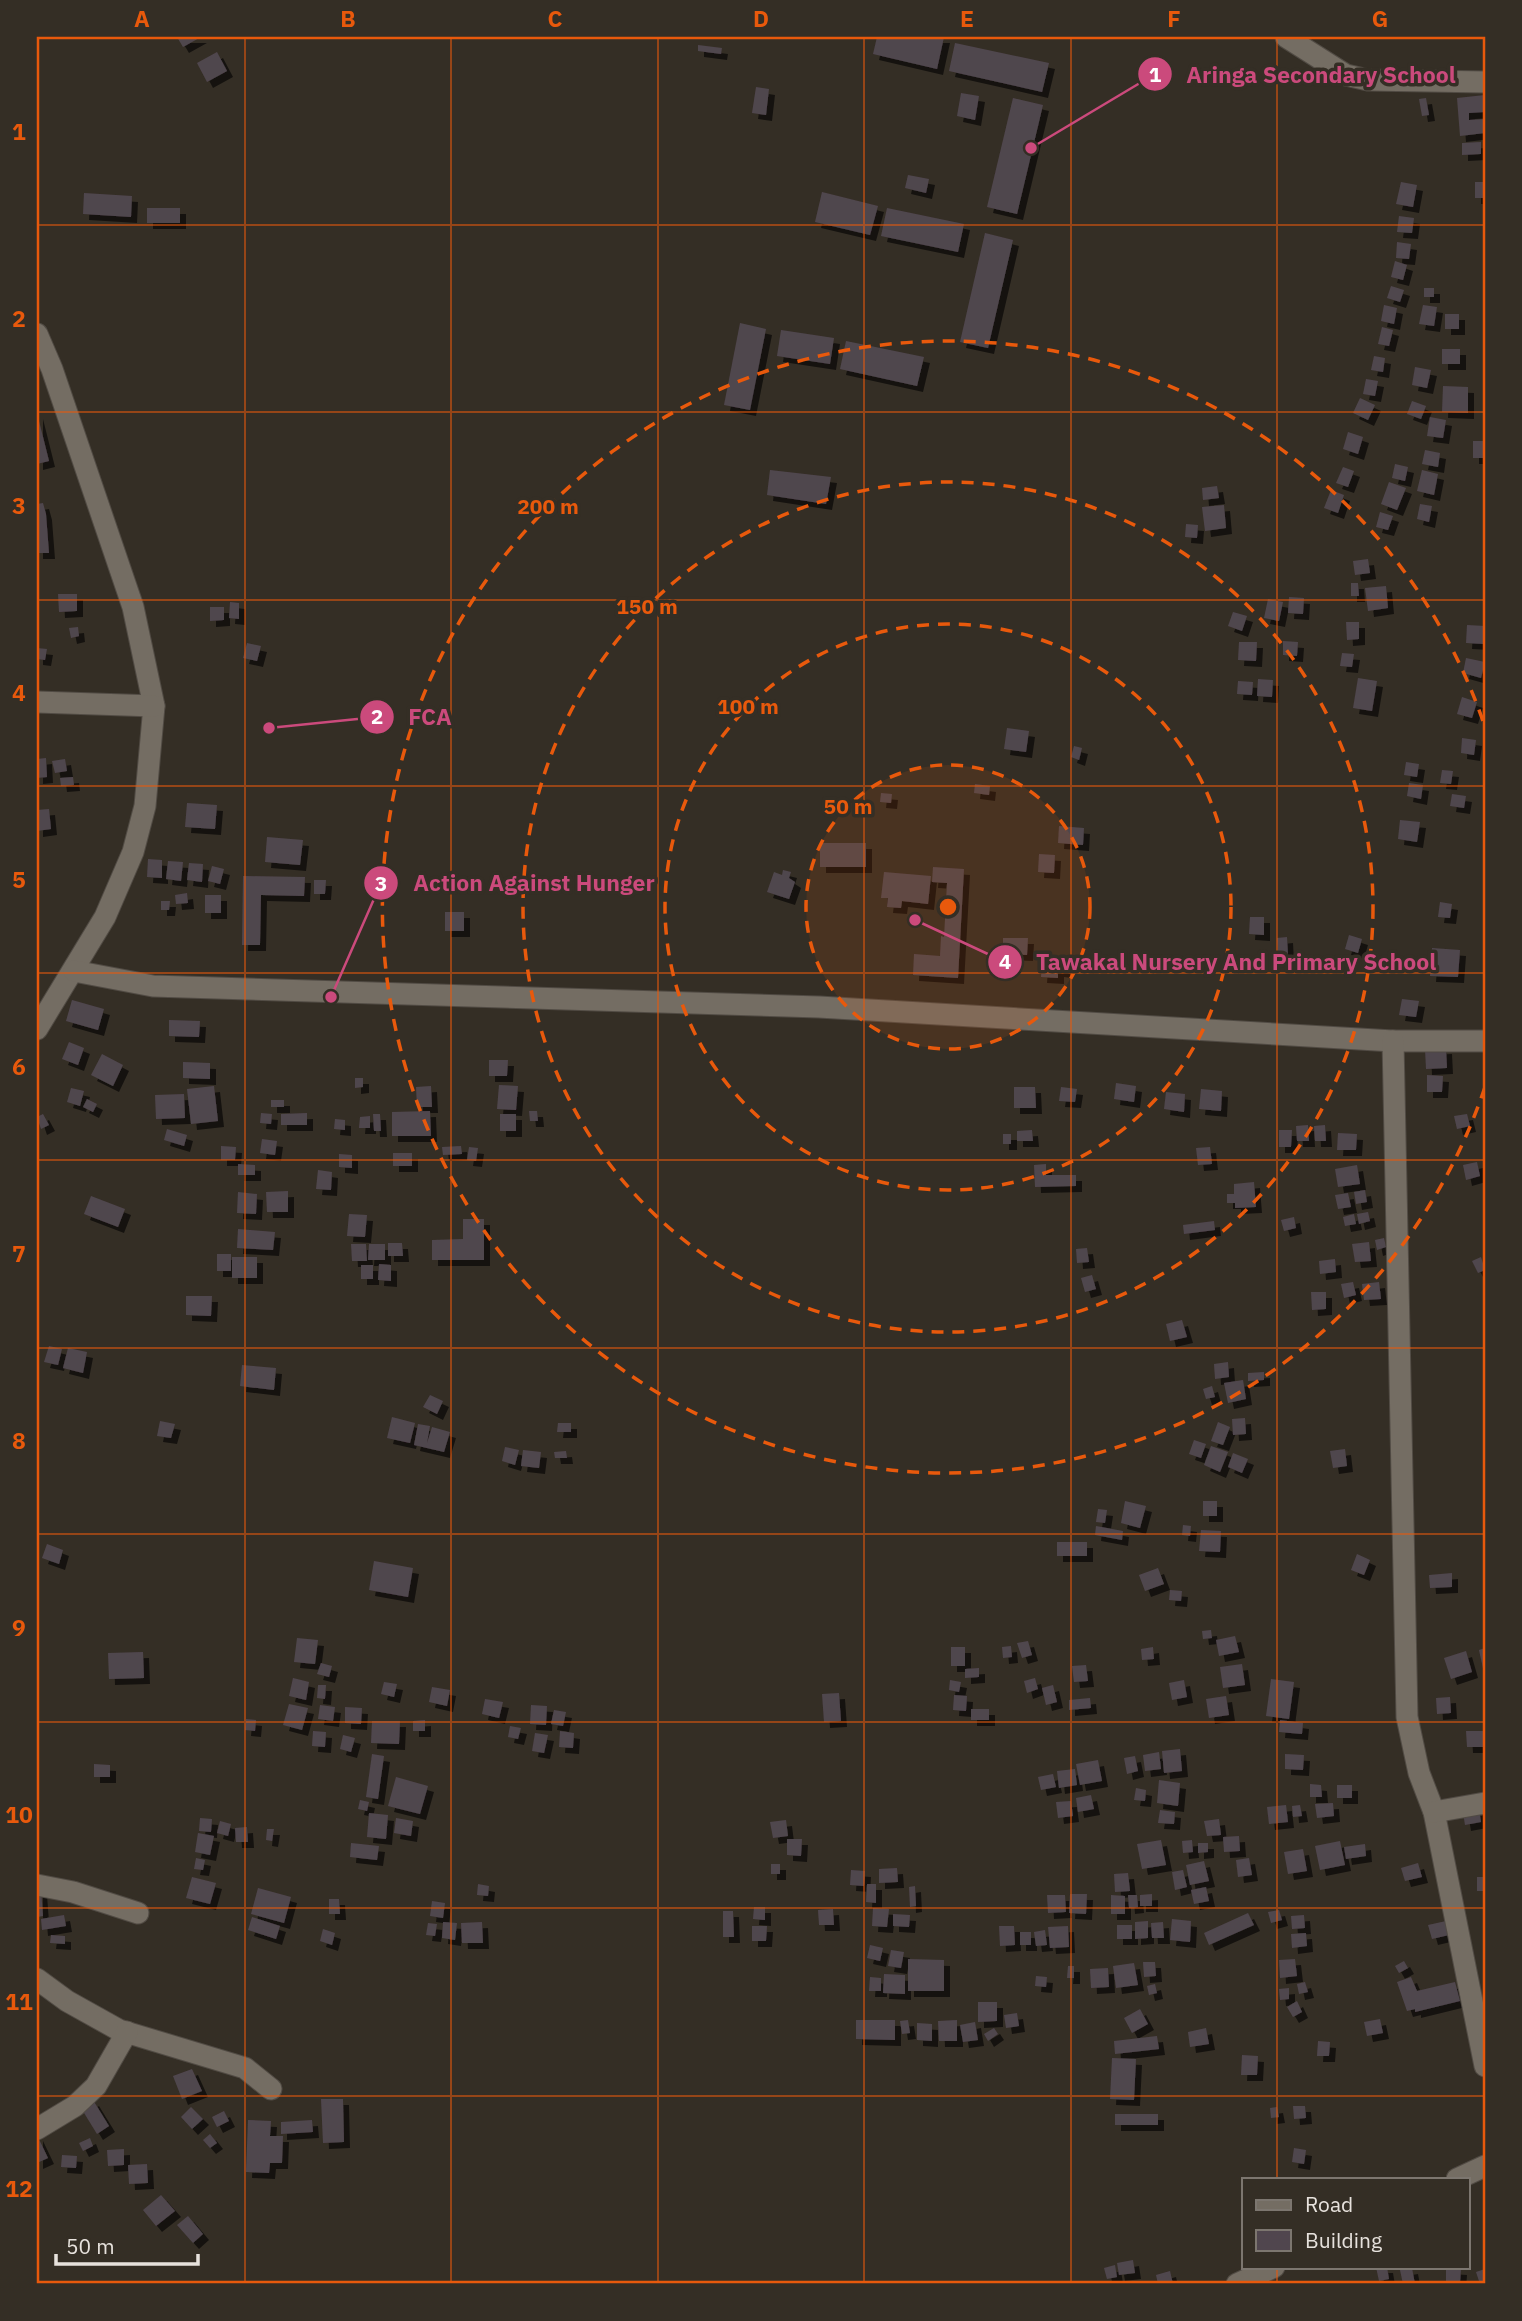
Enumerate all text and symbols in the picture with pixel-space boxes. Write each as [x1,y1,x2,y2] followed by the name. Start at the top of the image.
[134,3,150,33] text: A
[340,3,356,33] text: B
[548,3,563,33] text: C
[753,3,769,33] text: D
[960,3,974,33] text: E
[1167,3,1181,33] text: F
[1372,3,1388,33] text: G
[1137,52,1470,96] callout: Aringa Secondary School
[1186,59,1456,89] text: Aringa Secondary School
[1149,60,1162,88] text: 1
[12,116,26,146] text: 1
[12,303,26,333] text: 2
[12,490,26,520] text: 3
[517,492,579,520] text: 200 m
[616,592,678,620] text: 150 m
[12,677,26,707] text: 4
[717,692,779,720] text: 100 m
[359,695,466,739] callout: FCA
[408,701,452,731] text: FCA
[371,702,383,730] text: 2
[824,792,872,820] text: 50 m
[364,861,668,905] callout: Action Against Hunger
[12,864,26,894] text: 5
[413,867,655,897] text: Action Against Hunger
[375,869,387,897] text: 3
[936,895,960,919] centre of rings
[987,940,1451,984] callout: Tawakal Nursery And Primary School
[1036,946,1436,976] text: Tawakal Nursery And Primary School
[999,947,1011,975] text: 4
[12,1051,26,1081] text: 6
[12,1238,26,1268] text: 7
[12,1425,26,1455] text: 8
[12,1612,26,1642] text: 9
[5,1799,33,1829] text: 10
[5,1986,33,2016] text: 11
[5,2173,33,2203] text: 12
[1242,2178,1470,2268] legend
[1305,2190,1353,2218] text: Road
[56,2223,198,2267] scale bar
[1305,2226,1382,2254] text: Building
[66,2232,115,2260] text: 50 m

